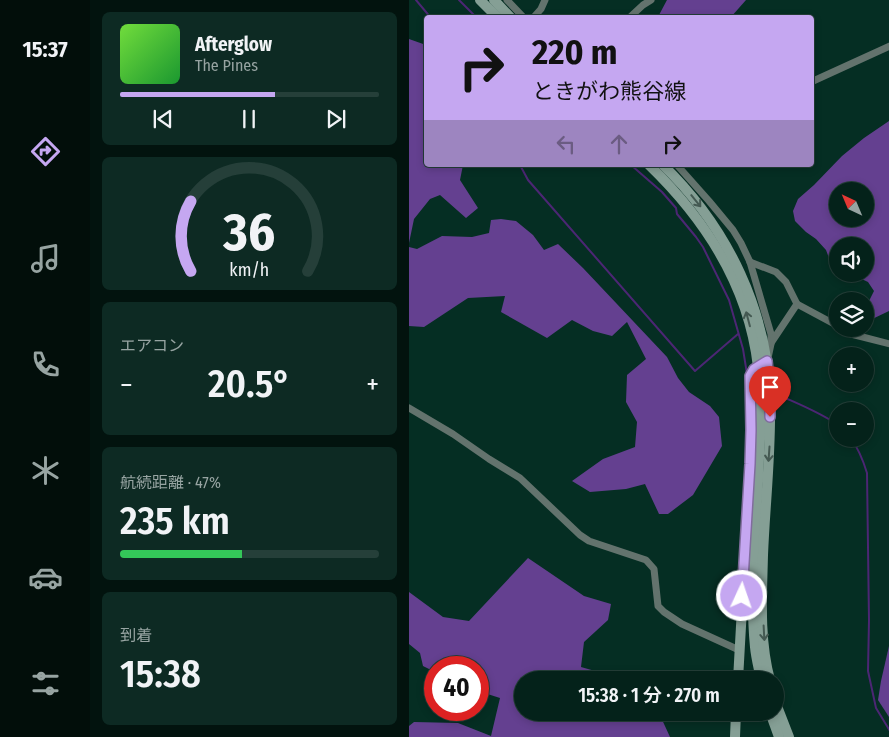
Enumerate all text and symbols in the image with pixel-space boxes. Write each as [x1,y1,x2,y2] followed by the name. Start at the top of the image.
[532,31,618,73] text: 220 m
[195,33,272,56] text: Afterglow
[449,35,514,100] icon: right
[22,36,68,63] text: 15:37
[195,56,258,75] text: The Pines
[532,78,686,105] text: ときがわ熊谷線
[149,105,177,133] icon: previous
[235,105,263,133] icon: pause
[322,105,350,133] icon: next
[552,130,580,158] icon: left
[605,130,633,158] icon: ahead
[658,130,686,158] icon: right
[28,134,63,169] icon: directions
[829,182,874,228] north arrow
[829,182,874,447] map controls
[690,195,701,208] one-way arrow
[223,201,275,264] text: 36
[829,237,874,282] button: sound
[28,241,63,276] icon: music
[230,259,269,281] text: km/h
[829,292,874,337] button: layers
[743,312,752,328] one-way arrow
[120,336,184,355] text: エアコン
[28,347,63,382] icon: phone
[829,347,874,392] button: +
[208,361,291,407] text: 20.5°
[749,366,791,417] pin
[120,368,133,401] text: −
[366,368,379,401] text: +
[756,373,784,401] icon: arrive
[829,402,874,447] button: −
[765,445,774,461] one-way arrow
[28,453,63,488] icon: climate
[120,473,221,492] text: 航続距離 · 47%
[120,498,230,544] text: 235 km
[28,560,63,595] icon: car
[715,569,767,621] position arrow
[759,625,768,641] one-way arrow
[120,626,152,645] text: 到着
[120,651,201,697] text: 15:38
[424,656,489,721] speed limit sign: 40
[28,666,63,701] icon: filters
[578,684,720,707] text: 15:38 · 1 分 · 270 m

